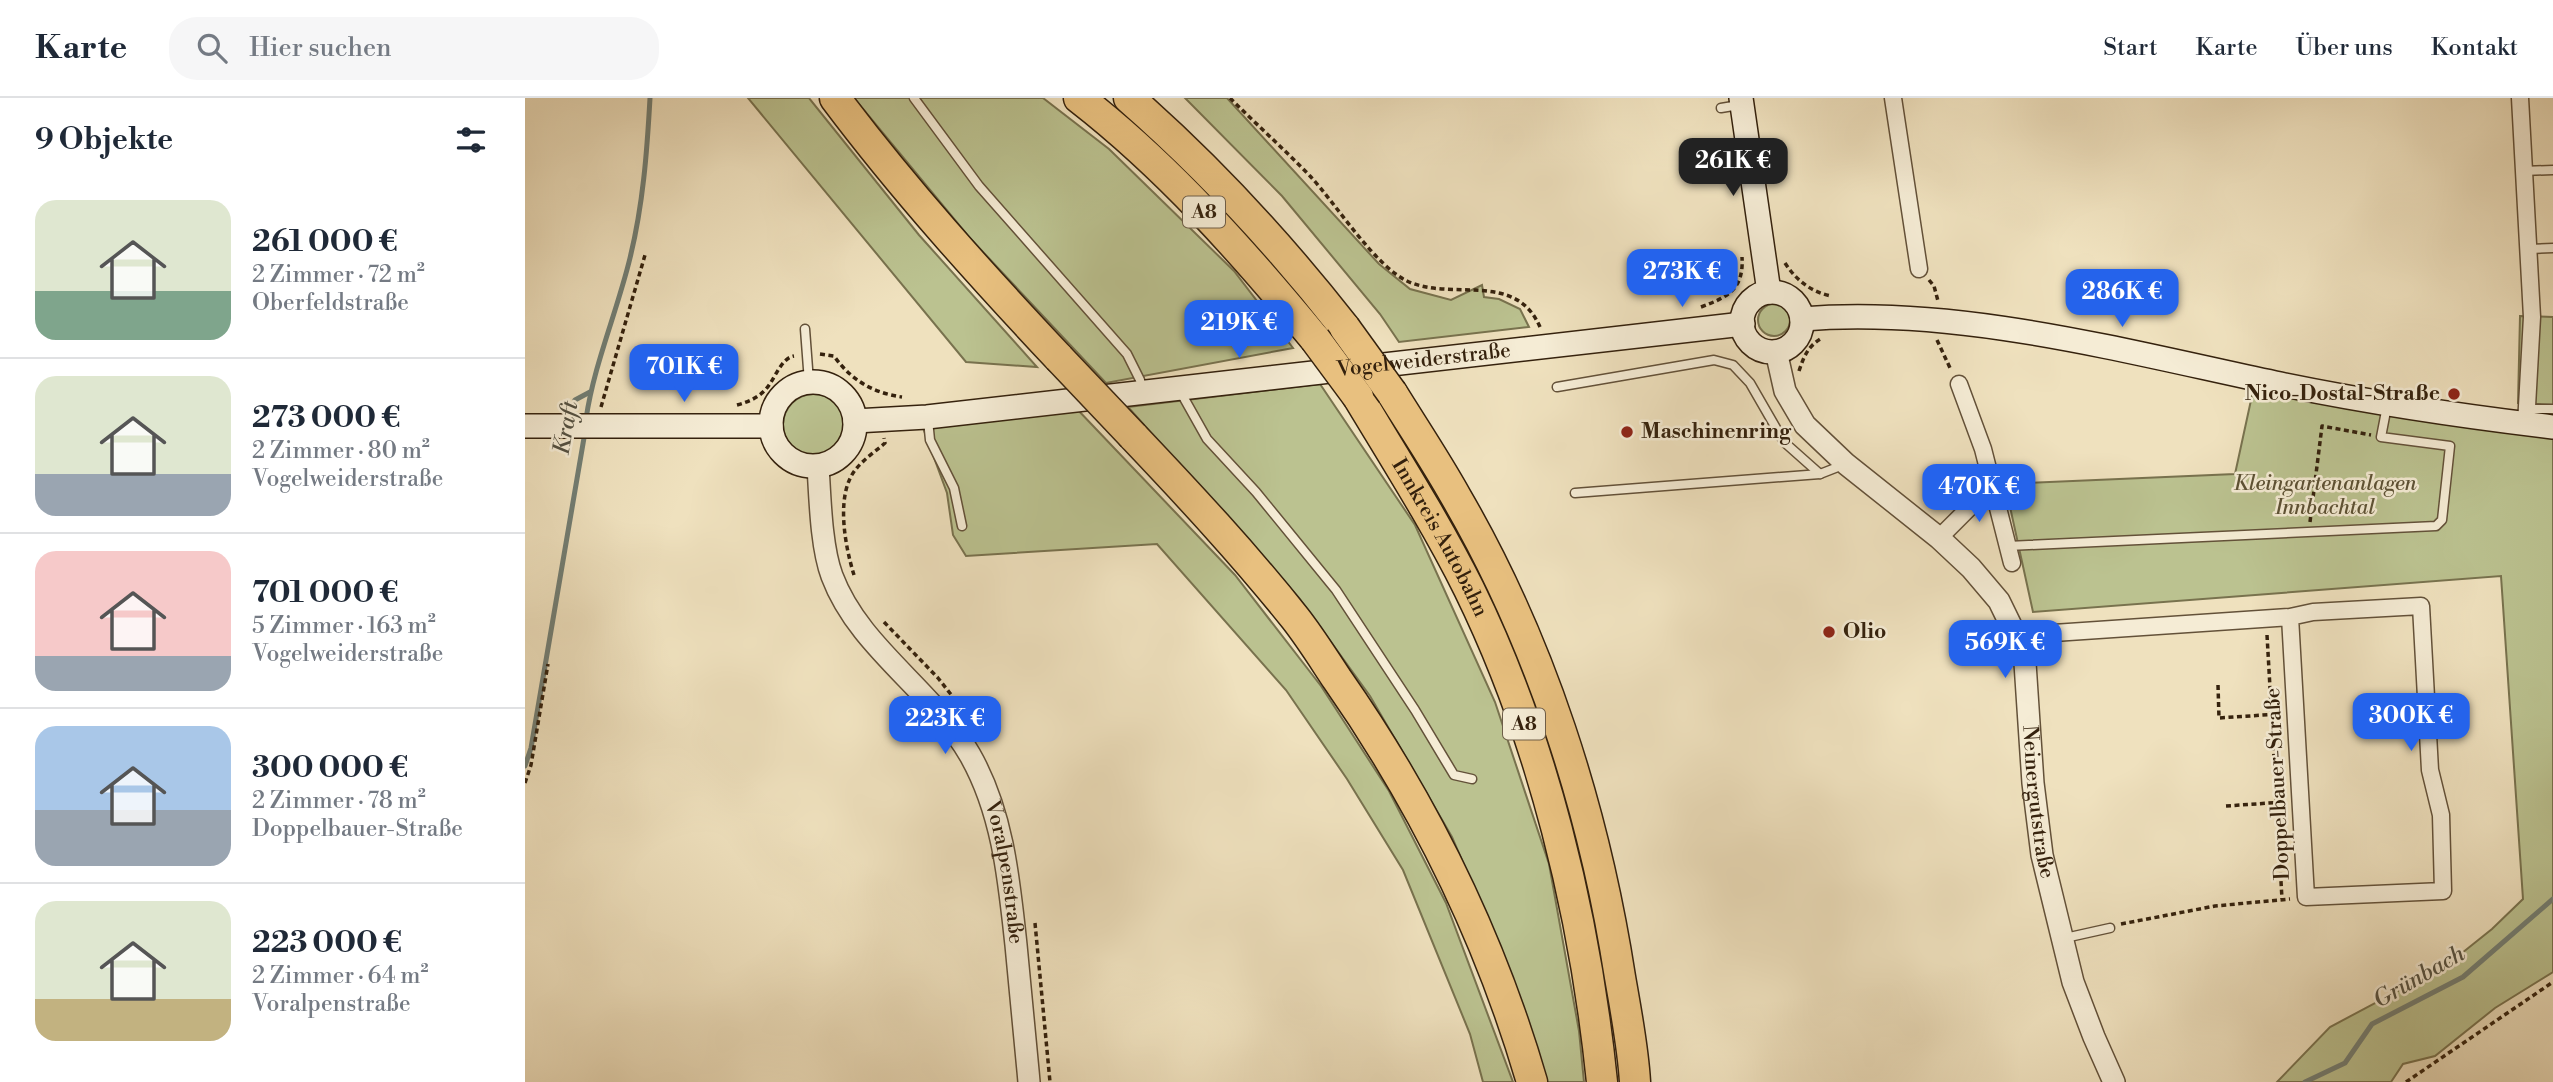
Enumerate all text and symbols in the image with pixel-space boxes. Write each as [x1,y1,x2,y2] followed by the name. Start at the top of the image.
[169,17,659,80] search box
[35,28,127,69] text: Karte
[193,29,231,67] icon: search
[249,32,392,64] text: Hier suchen
[2103,33,2157,63] text: Start
[2195,33,2258,63] text: Karte
[2296,33,2393,63] text: Über uns
[2431,33,2518,63] text: Kontakt
[35,121,173,159] text: 9 Objekte
[452,121,490,159] icon: filters
[1676,139,1790,198] pin: 261K €
[1695,147,1771,175] text: 261K €
[1183,196,1225,228] road number: A8
[252,223,398,261] text: 261 000 €
[91,228,175,312] icon: home
[1625,250,1739,309] pin: 273K €
[1643,258,1721,286] text: 273K €
[252,261,425,289] text: 2 Zimmer · 72 m²
[2065,270,2179,329] pin: 286K €
[2082,278,2162,306] text: 286K €
[252,289,409,317] text: Oberfeldstraße
[1182,300,1296,360] pin: 219K €
[1200,309,1278,337] text: 219K €
[1334,338,1512,383] street label: Vogelweiderstraße
[627,344,741,404] pin: 701K €
[645,353,723,381] text: 701K €
[2245,381,2440,407] place label: Nico-Dostal-Straße
[2446,386,2462,402] marker: Nico-Dostal-Straße
[252,399,400,437] text: 273 000 €
[548,399,585,457] water label: Kraft
[91,404,175,488] icon: home
[1641,419,1792,445] place label: Maschinenring
[1619,424,1635,440] marker: Maschinenring
[252,437,430,465] text: 2 Zimmer · 80 m²
[1386,454,1494,622] street label: Innkreis Autobahn
[1922,464,2036,524] pin: 470K €
[252,465,443,493] text: Vogelweiderstraße
[2233,471,2417,521] park label: Kleingartenanlagen Innbachtal
[1938,473,2020,501] text: 470K €
[252,574,399,612] text: 701 000 €
[91,579,175,663] icon: home
[252,612,436,640] text: 5 Zimmer · 163 m²
[1843,619,1886,645] place label: Olio
[1948,620,2062,680] pin: 569K €
[1821,624,1837,640] marker: Olio
[1965,629,2045,657] text: 569K €
[252,640,443,668] text: Vogelweiderstraße
[2260,687,2296,881] street label: Doppelbauer-Straße
[2354,694,2468,753] pin: 300K €
[888,696,1002,756] pin: 223K €
[2369,702,2453,730] text: 300K €
[905,705,985,733] text: 223K €
[1503,708,1545,740] road number: A8
[2016,724,2060,881] street label: Neinergutstraße
[252,749,408,787] text: 300 000 €
[91,754,175,838] icon: home
[252,787,426,815] text: 2 Zimmer · 78 m²
[978,797,1029,945] street label: Voralpenstraße
[252,815,463,843] text: Doppelbauer-Straße
[252,924,402,962] text: 223 000 €
[91,929,175,1013] icon: home
[2368,940,2470,1014] water label: Grünbach
[252,962,429,990] text: 2 Zimmer · 64 m²
[252,990,411,1018] text: Voralpenstraße

